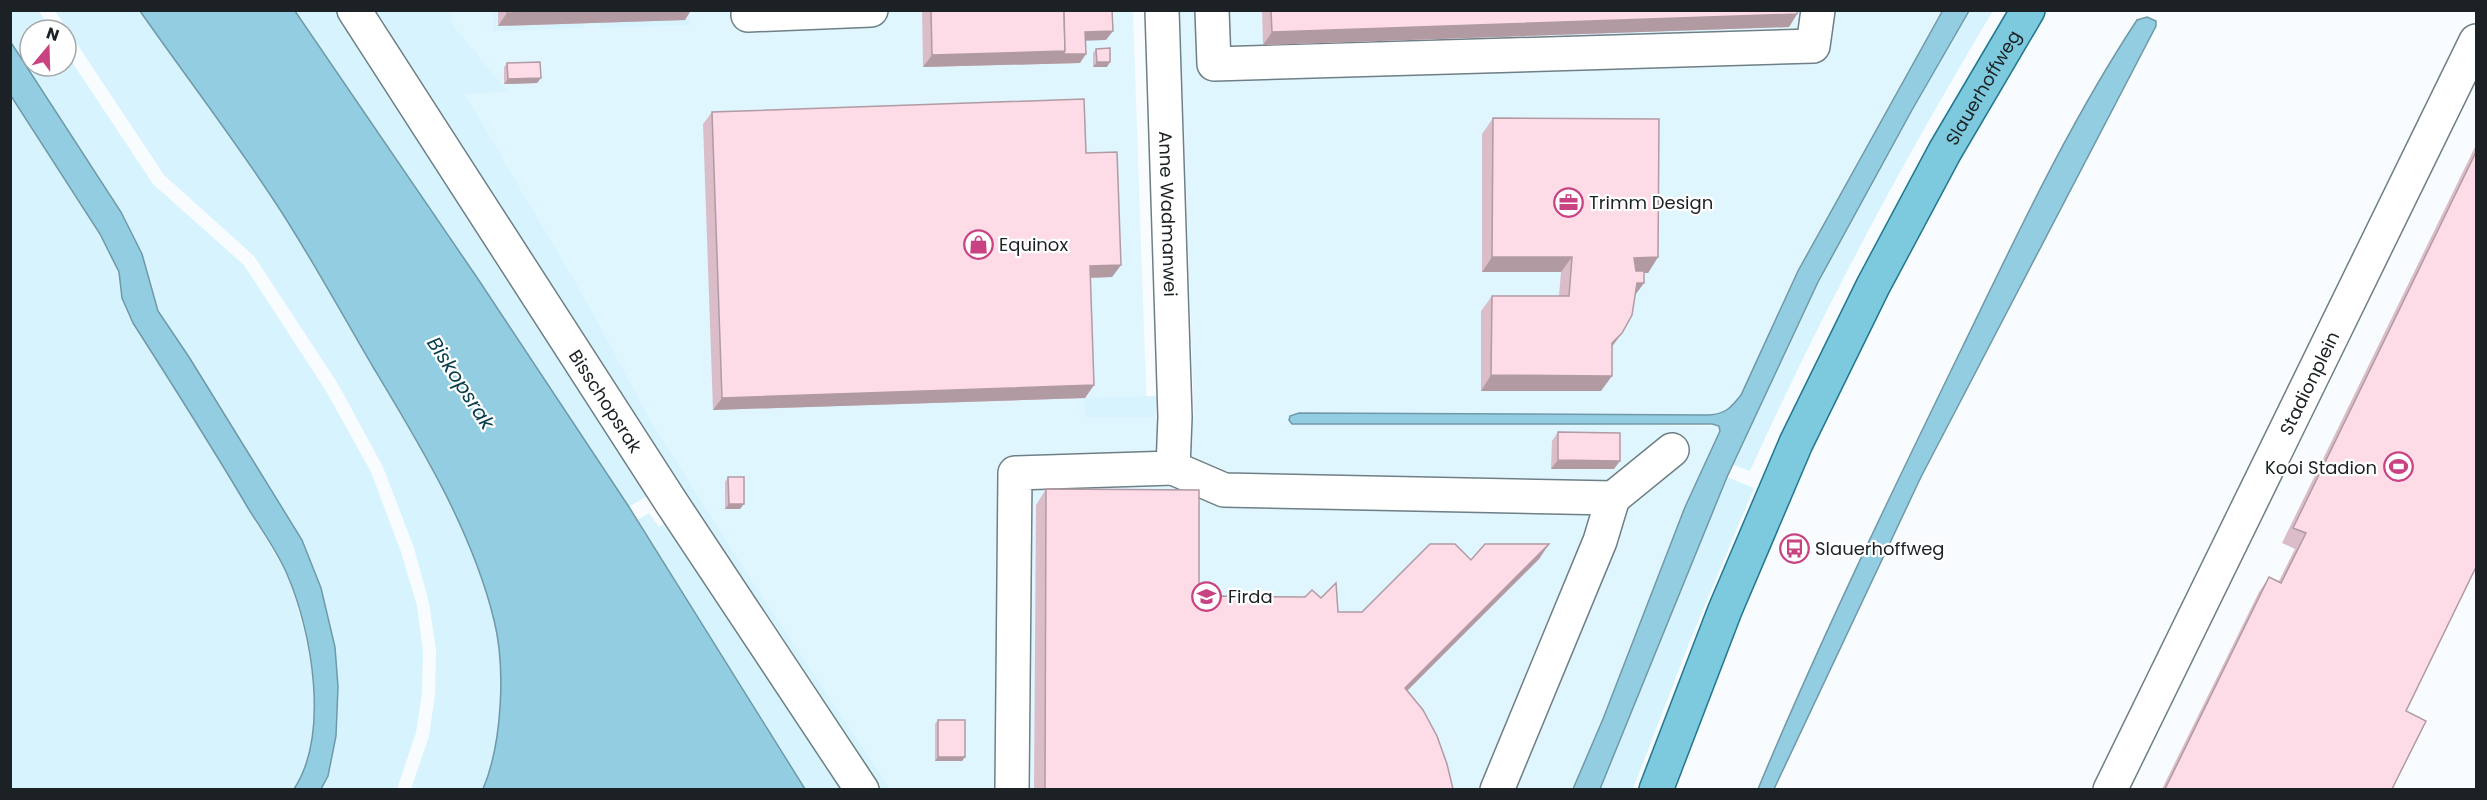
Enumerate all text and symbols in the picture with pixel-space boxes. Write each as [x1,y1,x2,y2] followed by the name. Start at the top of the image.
[18,18,78,78] north arrow
[43,21,62,47] text: N
[1939,25,2026,150] street label: Slauerhoffweg
[1153,131,1184,297] street label: Anne Wadmanwei
[1552,186,1584,218] office icon: Trimm Design
[1589,190,1713,215] place label: Trimm Design
[962,228,994,260] shop icon: Equinox
[999,232,1068,257] place label: Equinox
[2273,327,2345,439] street label: Stadionplein
[420,331,503,436] water label: Biskopsrak
[563,345,649,458] street label: Bisschopsrak
[2382,451,2414,483] sports icon: Kooi Stadion
[2265,455,2377,480] place label: Kooi Stadion
[1778,532,1810,564] bus stop icon: Slauerhoffweg
[1815,536,1945,561] place label: Slauerhoffweg
[1191,580,1223,612] school or university icon: Firda
[1228,584,1273,609] place label: Firda

